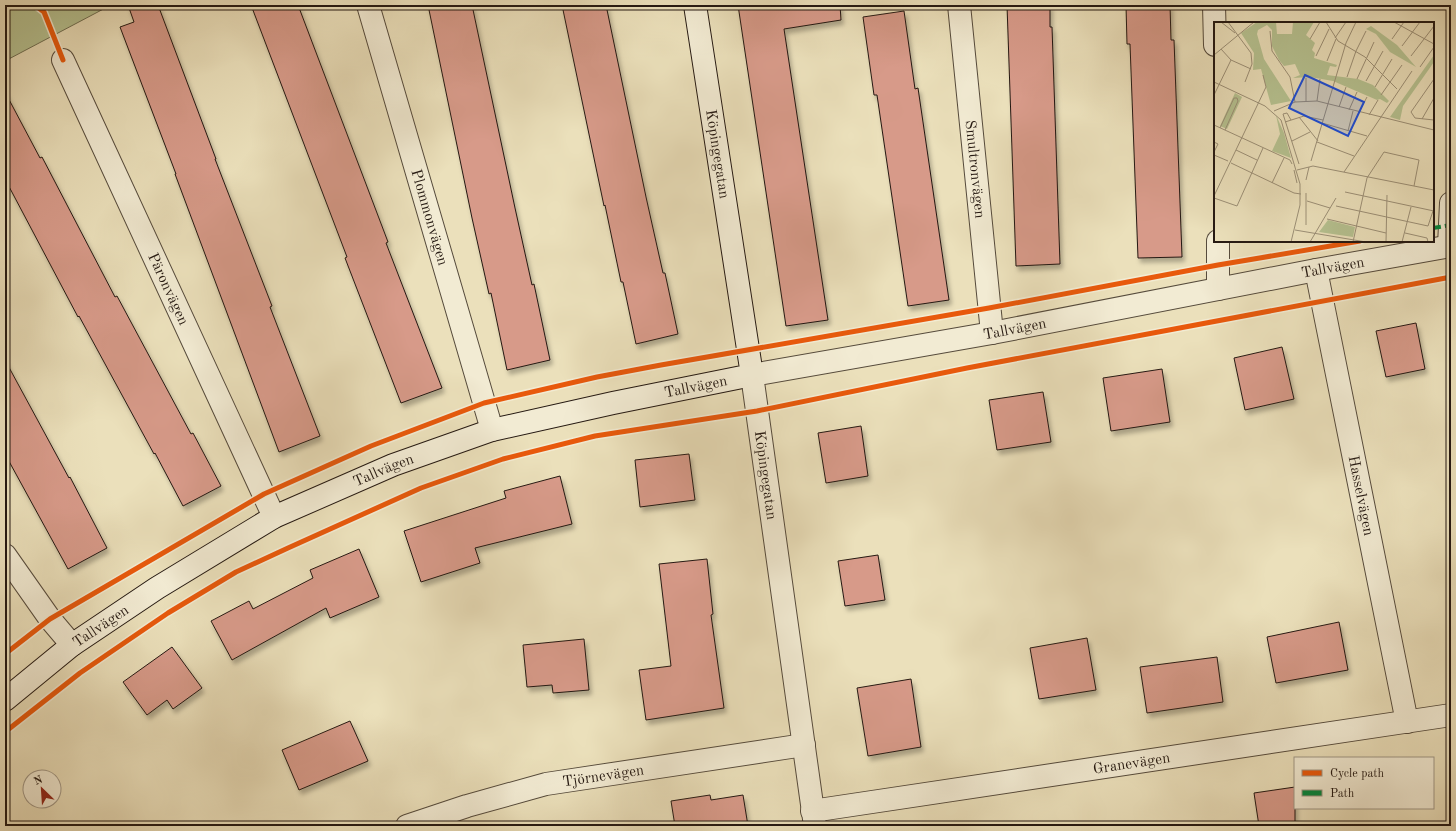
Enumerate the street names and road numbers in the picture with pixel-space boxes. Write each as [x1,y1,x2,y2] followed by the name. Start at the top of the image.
[702,109,731,200] street label: Köpingegatan
[962,119,986,219] street label: Smultronvägen
[407,168,450,267] street label: Plommonvägen
[144,251,190,328] street label: Päronvägen
[1300,256,1366,282] street label: Tallvägen
[982,317,1048,343] street label: Tallvägen
[663,374,729,401] street label: Tallvägen
[751,430,778,521] street label: Köpingegatan
[351,452,416,490] street label: Tallvägen
[1345,454,1375,537] street label: Hasselvägen
[71,603,132,651] street label: Tallvägen
[1092,751,1171,778] street label: Granevägen
[562,763,645,790] street label: Tjörnevägen

